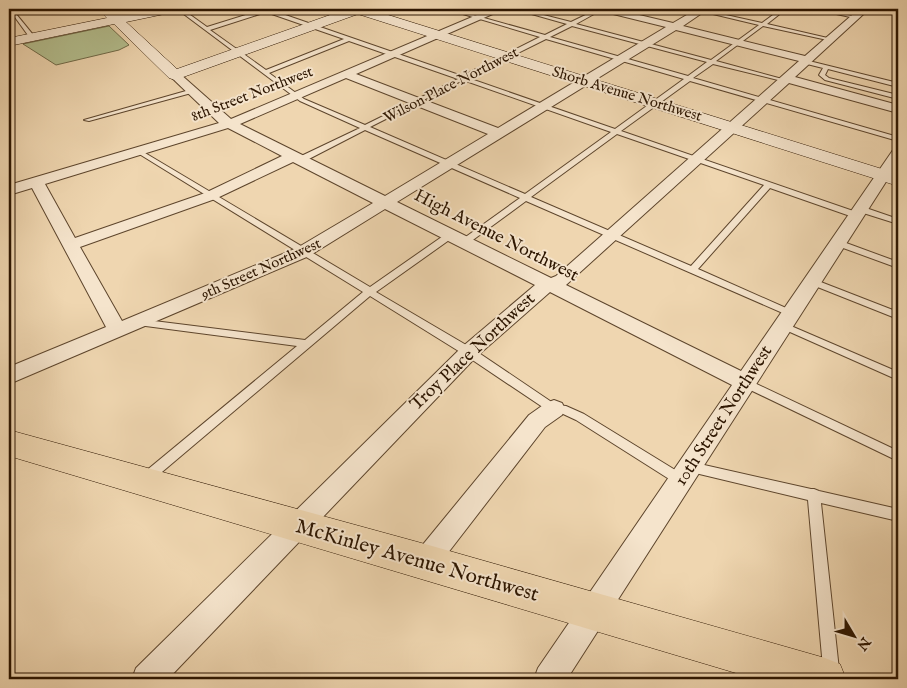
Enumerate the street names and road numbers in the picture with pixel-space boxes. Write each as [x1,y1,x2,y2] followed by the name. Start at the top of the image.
[380,43,522,127] street label: Wilson Place Northwest
[188,62,316,126] street label: 8th Street Northwest
[550,62,704,126] street label: Shorb Avenue Northwest
[410,184,582,288] street label: High Avenue Northwest
[197,234,324,304] street label: 9th Street Northwest
[406,288,540,416] street label: Troy Place Northwest
[670,341,778,491] street label: 10th Street Northwest
[292,513,542,609] street label: McKinley Avenue Northwest

